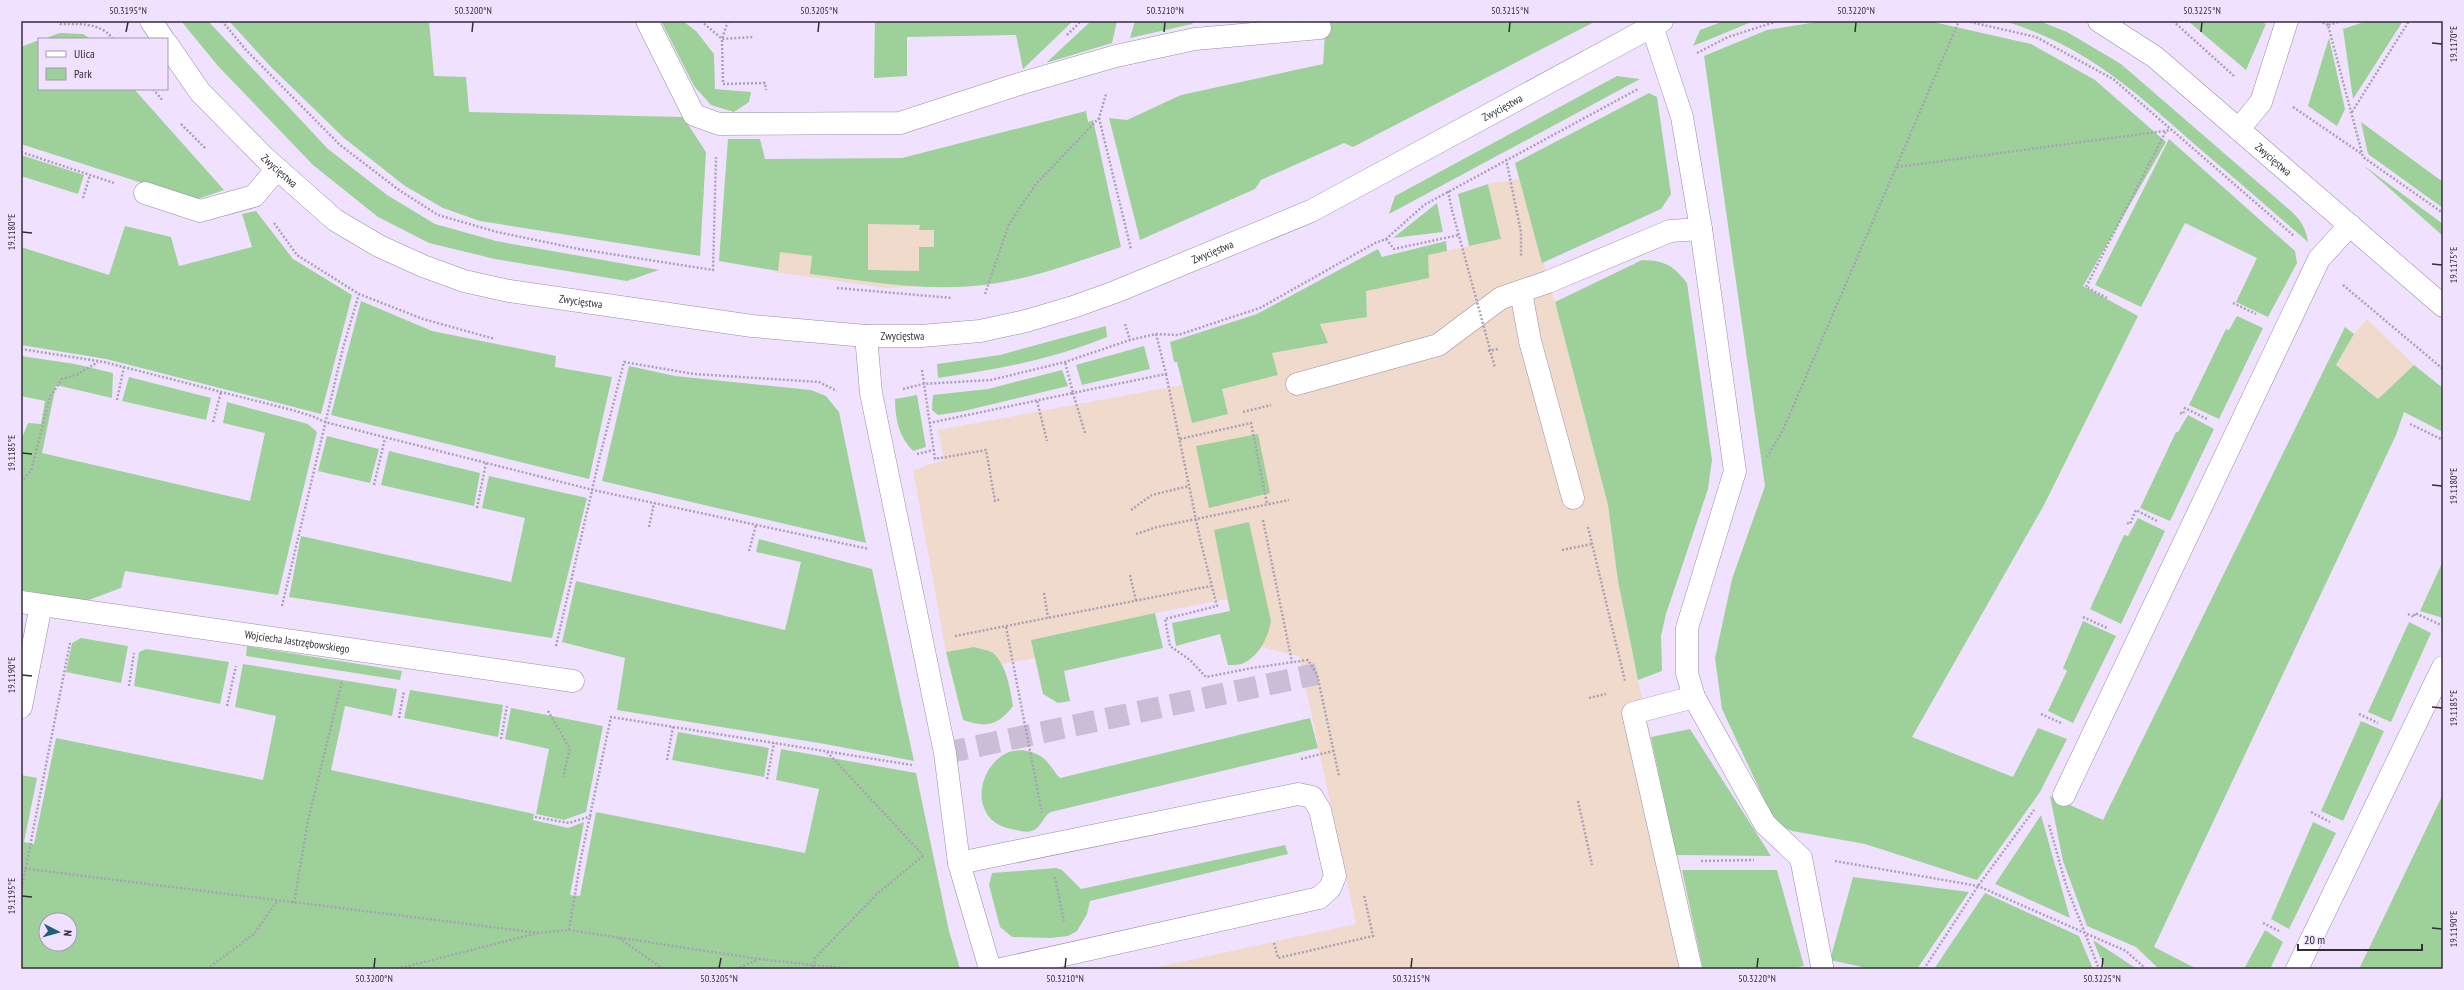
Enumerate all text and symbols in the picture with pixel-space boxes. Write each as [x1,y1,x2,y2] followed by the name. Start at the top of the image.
[109,4,147,17] text: 50.3195°N
[454,4,492,17] text: 50.3200°N
[800,4,838,17] text: 50.3205°N
[1146,4,1184,17] text: 50.3210°N
[1491,4,1529,17] text: 50.3215°N
[1837,4,1875,17] text: 50.3220°N
[2183,4,2221,17] text: 50.3225°N
[2447,26,2460,62] text: 19.1170°E
[38,38,168,90] legend
[74,46,95,61] text: Ulica
[74,66,92,81] text: Park
[1480,91,1525,124] street label: Zwycięstwa
[2252,140,2294,179] street label: Zwycięstwa
[258,151,300,190] street label: Zwycięstwa
[5,214,18,250] text: 19.1180°E
[1190,237,1235,267] street label: Zwycięstwa
[2447,247,2460,283] text: 19.1175°E
[558,291,603,311] street label: Zwycięstwa
[881,329,925,343] street label: Zwycięstwa
[5,435,18,471] text: 19.1185°E
[2447,468,2460,504] text: 19.1180°E
[244,627,351,656] street label: Wojciecha Jastrzębowskiego
[5,657,18,693] text: 19.1190°E
[2447,690,2460,726] text: 19.1185°E
[5,878,18,914] text: 19.1195°E
[2447,911,2460,947] text: 19.1190°E
[38,912,78,952] north arrow
[2298,926,2422,952] scale bar
[61,929,75,937] text: N
[2304,932,2325,947] text: 20 m
[355,972,393,985] text: 50.3200°N
[700,972,738,985] text: 50.3205°N
[1046,972,1084,985] text: 50.3210°N
[1392,972,1430,985] text: 50.3215°N
[1738,972,1776,985] text: 50.3220°N
[2083,972,2121,985] text: 50.3225°N

